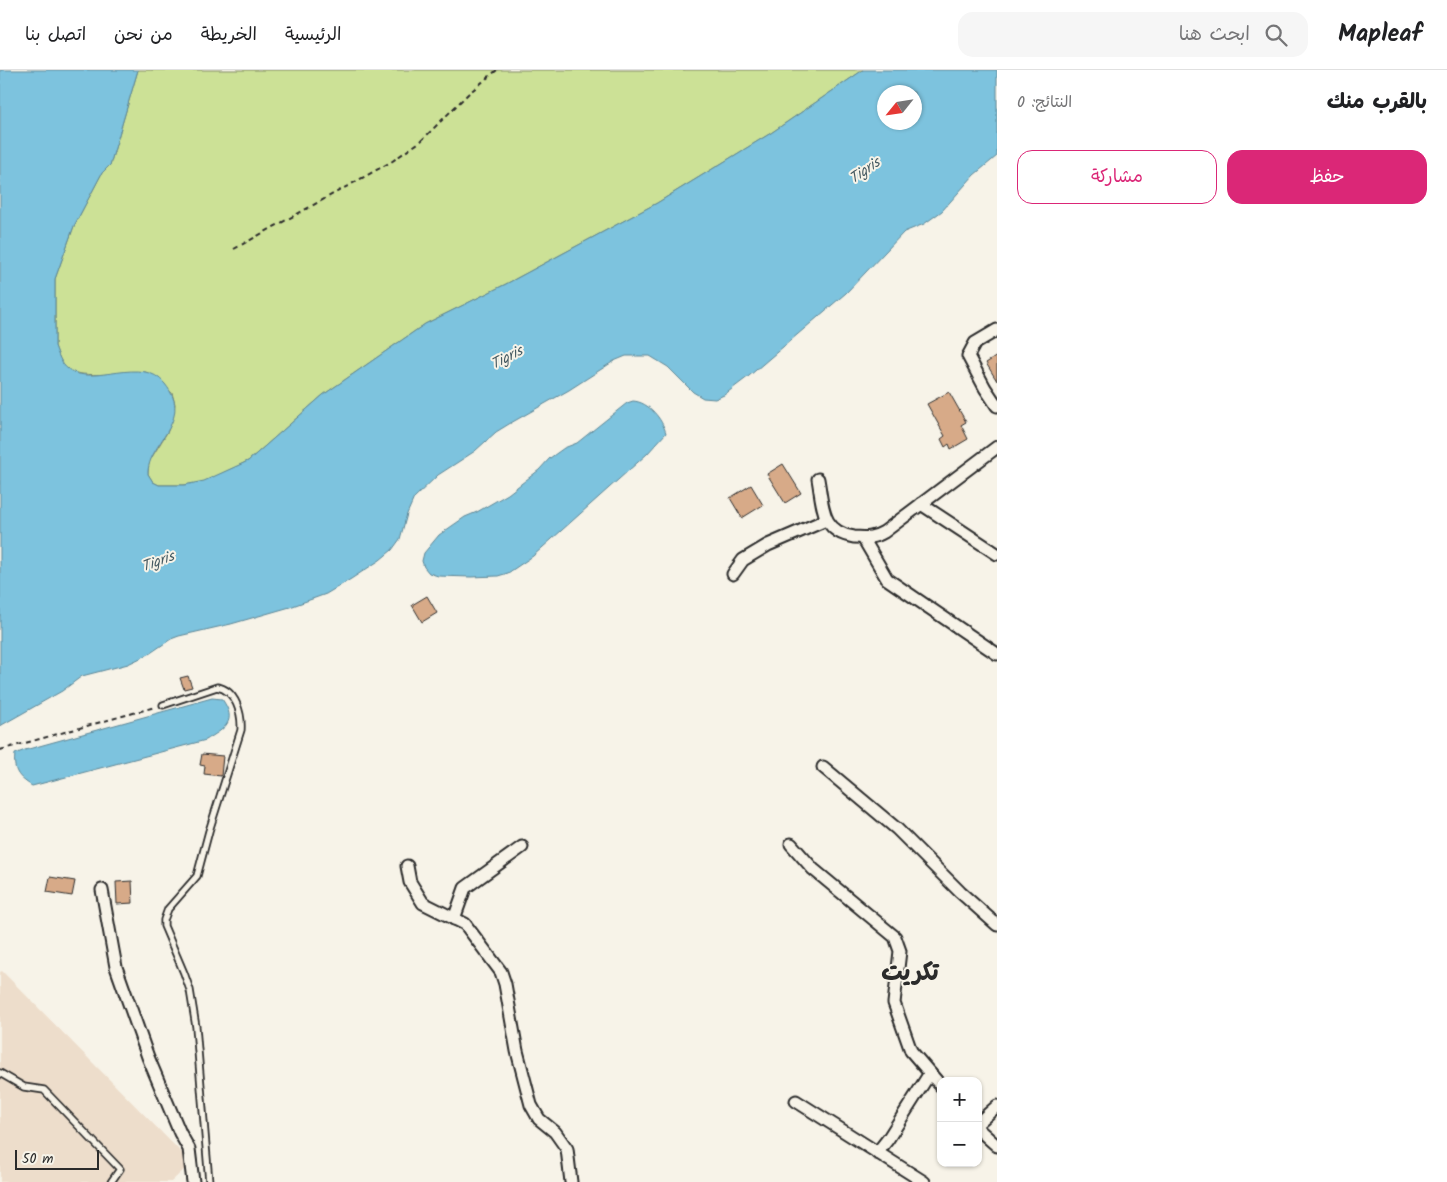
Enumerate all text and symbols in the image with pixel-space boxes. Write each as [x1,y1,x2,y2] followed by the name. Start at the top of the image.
[958,12,1308,57] search box
[1338,15,1422,54] text: Mapleaf
[1179,20,1250,50] text: ابحث هنا
[25,21,86,50] text: اتصل بنا
[114,21,173,50] text: من نحن
[201,21,257,50] text: الخريطة
[285,21,341,50] text: الرئيسية
[1262,21,1290,49] icon: search
[877,85,922,130] north arrow
[1327,86,1427,119] text: بالقرب منك
[1017,90,1072,115] text: النتائج: 0
[1017,150,1217,204] button: مشاركة
[1227,150,1427,204] button: حفظ
[844,151,887,190] water label: Tigris
[487,339,529,376] water label: Tigris
[138,544,180,579] water label: Tigris
[881,954,940,993] district label: تكريت
[937,1077,982,1167] map controls
[937,1077,982,1122] button: +
[937,1122,982,1167] button: −
[15,1147,99,1170] scale bar
[22,1148,53,1170] text: 50 m

